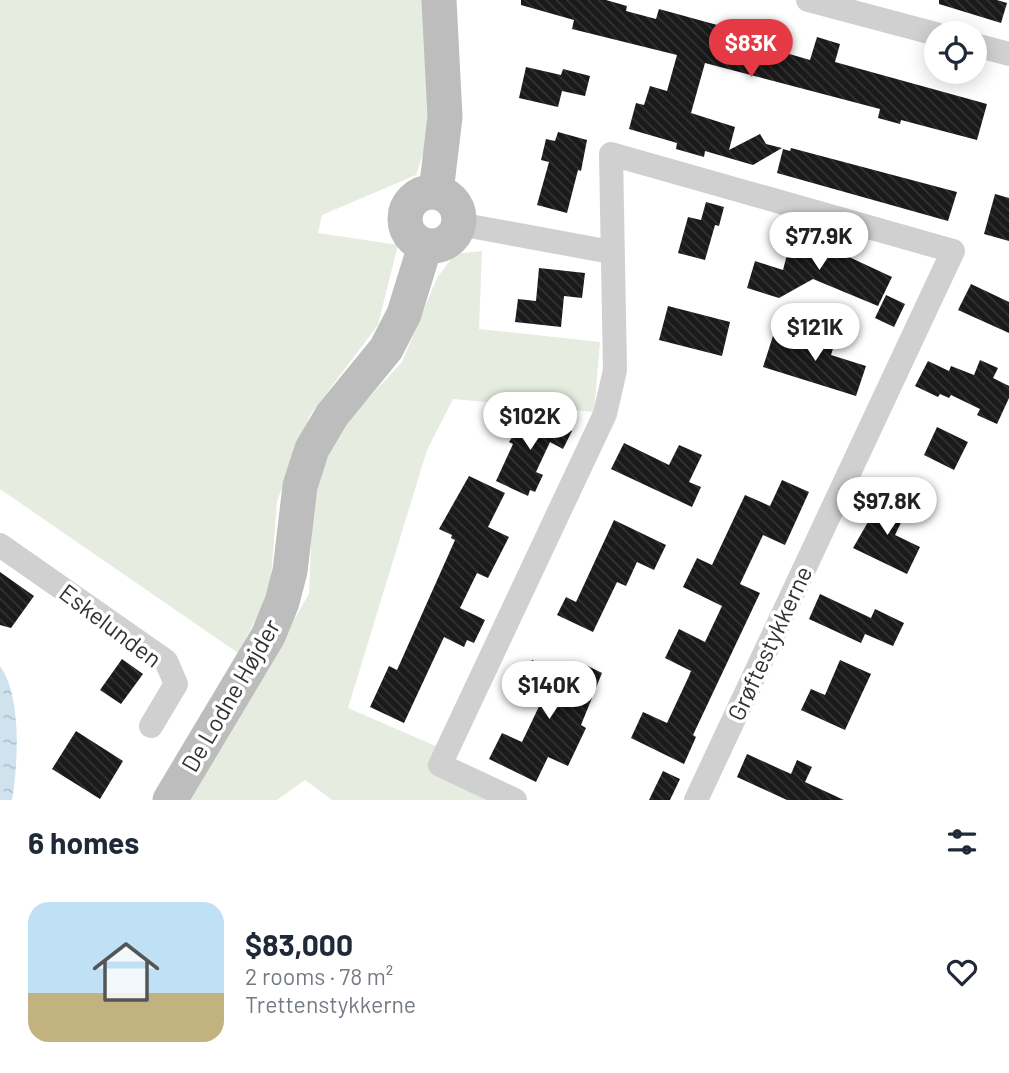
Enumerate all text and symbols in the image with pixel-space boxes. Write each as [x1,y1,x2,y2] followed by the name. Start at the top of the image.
[710,20,792,79] pin: $83K
[924,21,987,84] map controls
[924,21,987,84] button: locate
[725,28,777,56] text: $83K
[762,212,876,272] pin: $77.9K
[785,221,853,249] text: $77.9K
[766,304,864,363] pin: $121K
[787,312,843,340] text: $121K
[481,392,579,452] pin: $102K
[499,401,561,429] text: $102K
[830,477,944,537] pin: $97.8K
[853,486,921,514] text: $97.8K
[720,561,818,725] street label: Grøftestykkerne
[54,577,168,673] street label: Eskelunden
[175,613,286,777] street label: De Lodne Højder
[500,662,598,721] pin: $140K
[518,670,580,698] text: $140K
[943,823,981,861] icon: filters
[28,824,139,860] text: 6 homes
[245,926,353,962] text: $83,000
[84,930,168,1014] icon: home
[943,953,981,991] icon: heart
[245,962,393,990] text: 2 rooms · 78 m²
[245,990,416,1018] text: Trettenstykkerne

